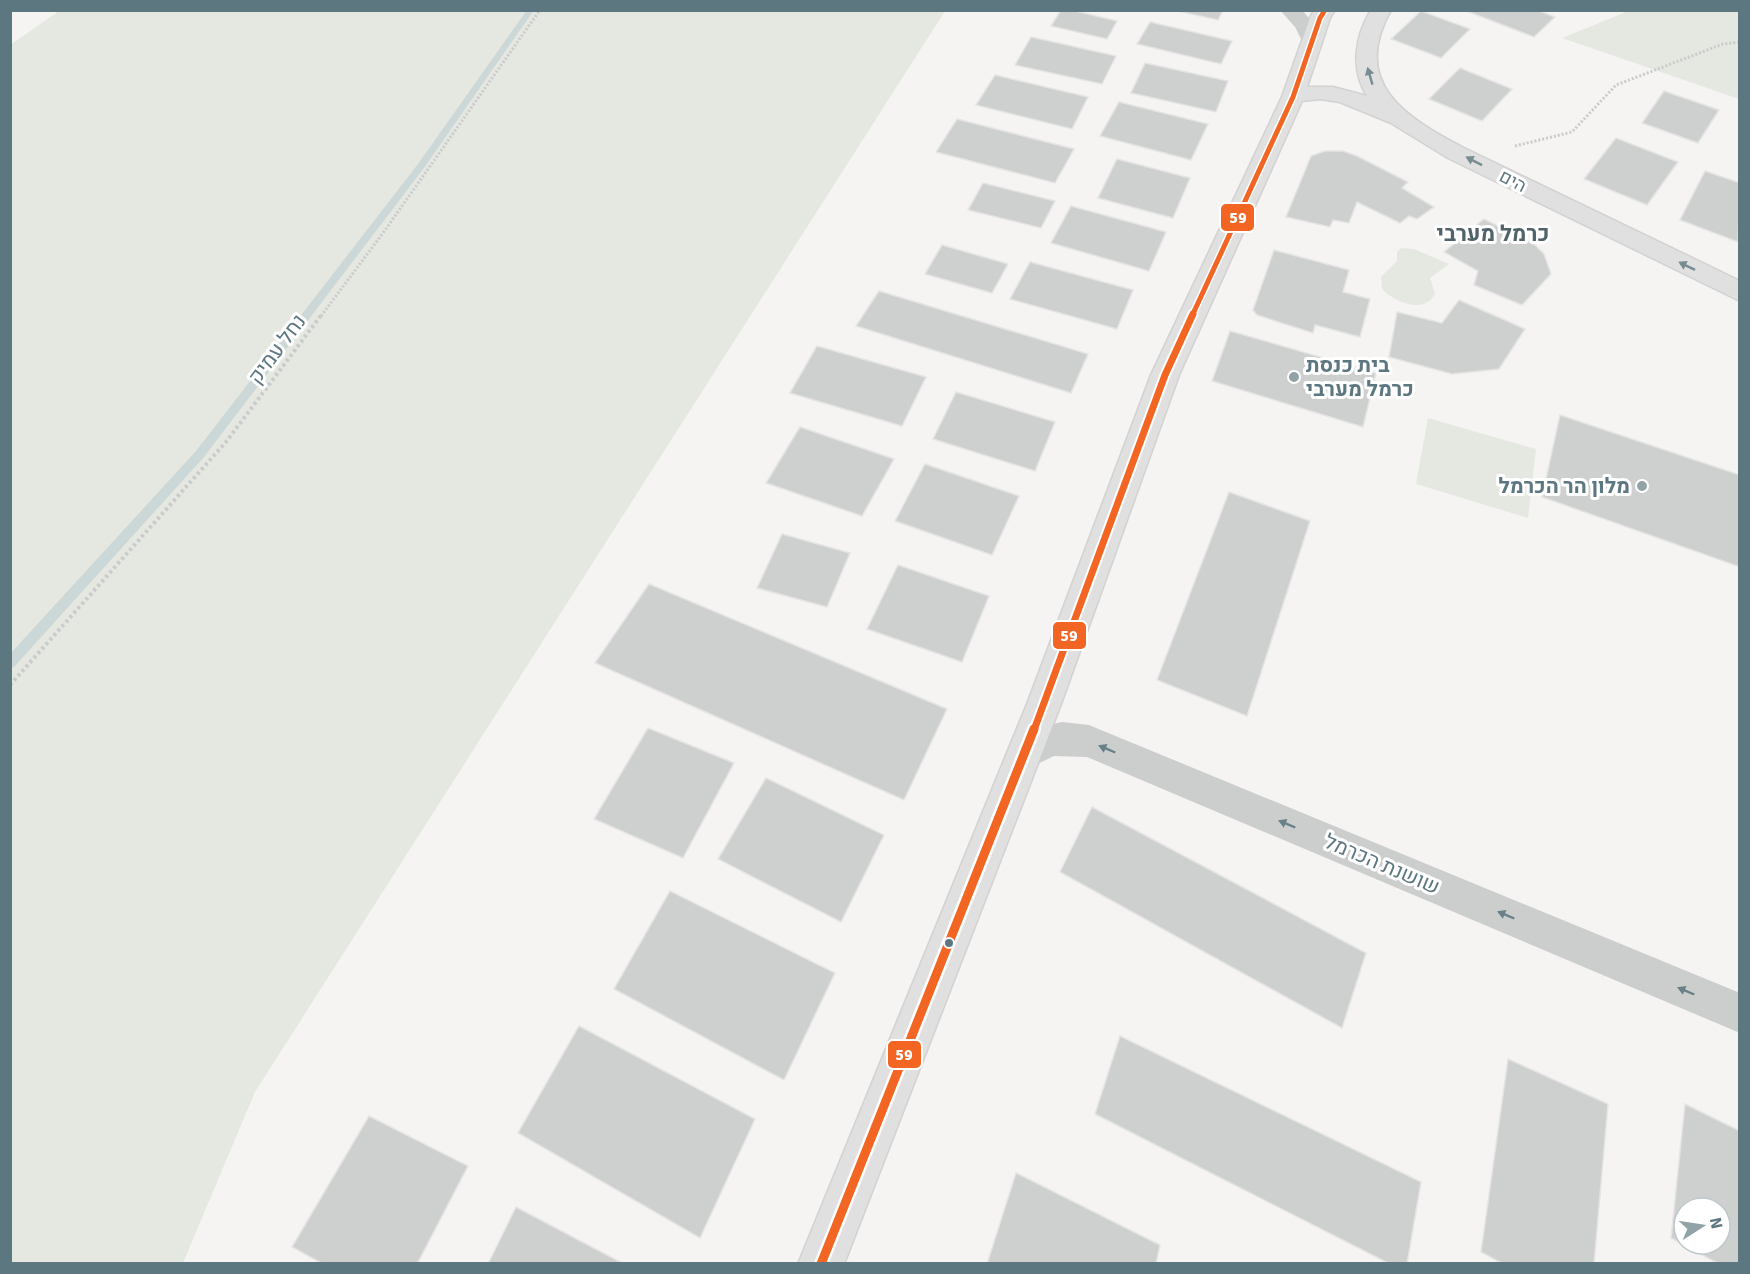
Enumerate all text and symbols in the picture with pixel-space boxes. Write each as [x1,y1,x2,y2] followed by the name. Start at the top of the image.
[1365,67,1374,85] one-way arrow
[1466,157,1483,166] one-way arrow
[1496,165,1530,197] street label: הים
[1220,203,1255,232] line badge: 59
[1229,208,1247,228] text: 59
[1437,220,1549,247] district label: כרמל מערבי
[1678,262,1695,271] one-way arrow
[242,309,312,389] street label: נחל עמיק
[1306,352,1414,402] place label: בית כנסת כרמל מערבי
[1287,370,1301,384] marker: בית כנסת כרמל מערבי
[1498,473,1630,499] place label: מלון הר הכרמל
[1635,479,1649,493] marker: מלון הר הכרמל
[1052,621,1087,650] line badge: 59
[1060,626,1078,646] text: 59
[1098,744,1116,753] one-way arrow
[1278,819,1296,828] one-way arrow
[1320,828,1444,900] street label: שושנת הכרמל
[1496,910,1514,920] one-way arrow
[943,937,955,949] unlabelled marker
[1677,986,1694,995] one-way arrow
[887,1040,922,1069] line badge: 59
[895,1045,913,1065] text: 59
[1672,1196,1732,1256] north arrow
[1705,1216,1727,1231] text: N

